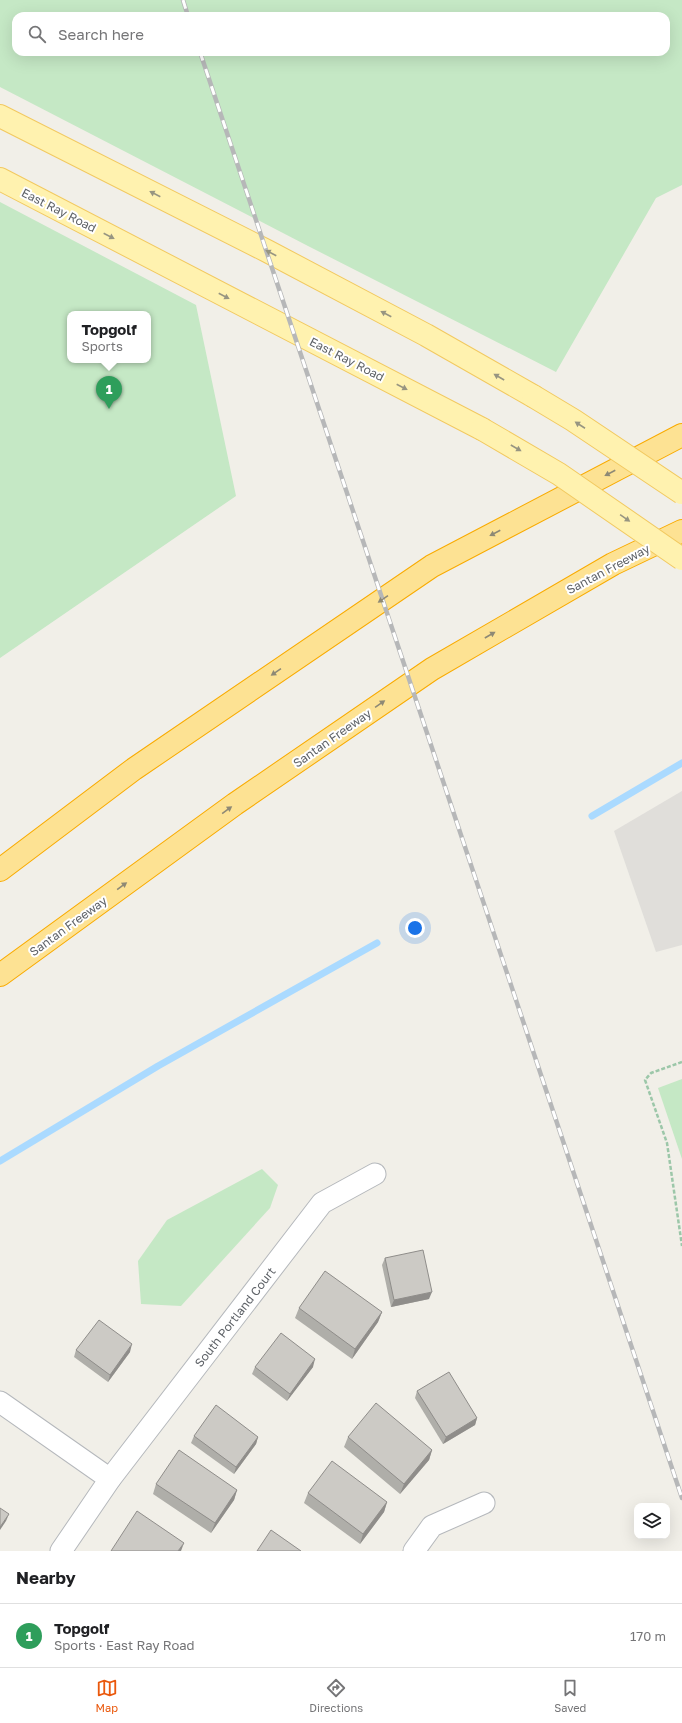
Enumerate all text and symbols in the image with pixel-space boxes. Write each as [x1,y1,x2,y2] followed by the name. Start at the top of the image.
[12,12,670,56] search box
[26,23,48,45] icon: search
[58,25,144,43] text: Search here
[19,185,99,235] street label: East Ray Road
[149,191,161,197] one-way arrow
[103,232,115,239] one-way arrow
[265,250,277,256] one-way arrow
[219,292,230,299] one-way arrow
[380,310,392,317] one-way arrow
[67,311,151,363] popup
[81,320,137,338] text: Topgolf
[307,334,387,384] street label: East Ray Road
[81,338,123,354] text: Sports
[494,373,505,380] one-way arrow
[96,376,122,409] pin: 1
[396,384,408,391] one-way arrow
[574,421,585,429] one-way arrow
[510,445,522,451] one-way arrow
[604,470,616,476] one-way arrow
[620,514,630,522] one-way arrow
[489,530,501,537] one-way arrow
[564,541,652,597] street label: Santan Freeway
[378,596,389,603] one-way arrow
[485,632,496,639] one-way arrow
[270,669,282,676] one-way arrow
[375,700,386,708] one-way arrow
[290,705,374,771] street label: Santan Freeway
[222,806,233,814] one-way arrow
[117,882,128,890] one-way arrow
[26,893,110,959] street label: Santan Freeway
[405,918,425,938] your location
[191,1264,279,1370] street label: South Portland Court
[634,1503,670,1539] map controls
[634,1503,670,1539] button: layers
[16,1567,76,1588] text: Nearby
[54,1619,109,1637] text: Topgolf
[26,1628,32,1644] text: 1
[630,1628,666,1644] text: 170 m
[54,1637,195,1653] text: Sports · East Ray Road
[96,1677,118,1714] tab: Map
[309,1677,363,1714] tab: Directions
[554,1677,586,1714] tab: Saved

